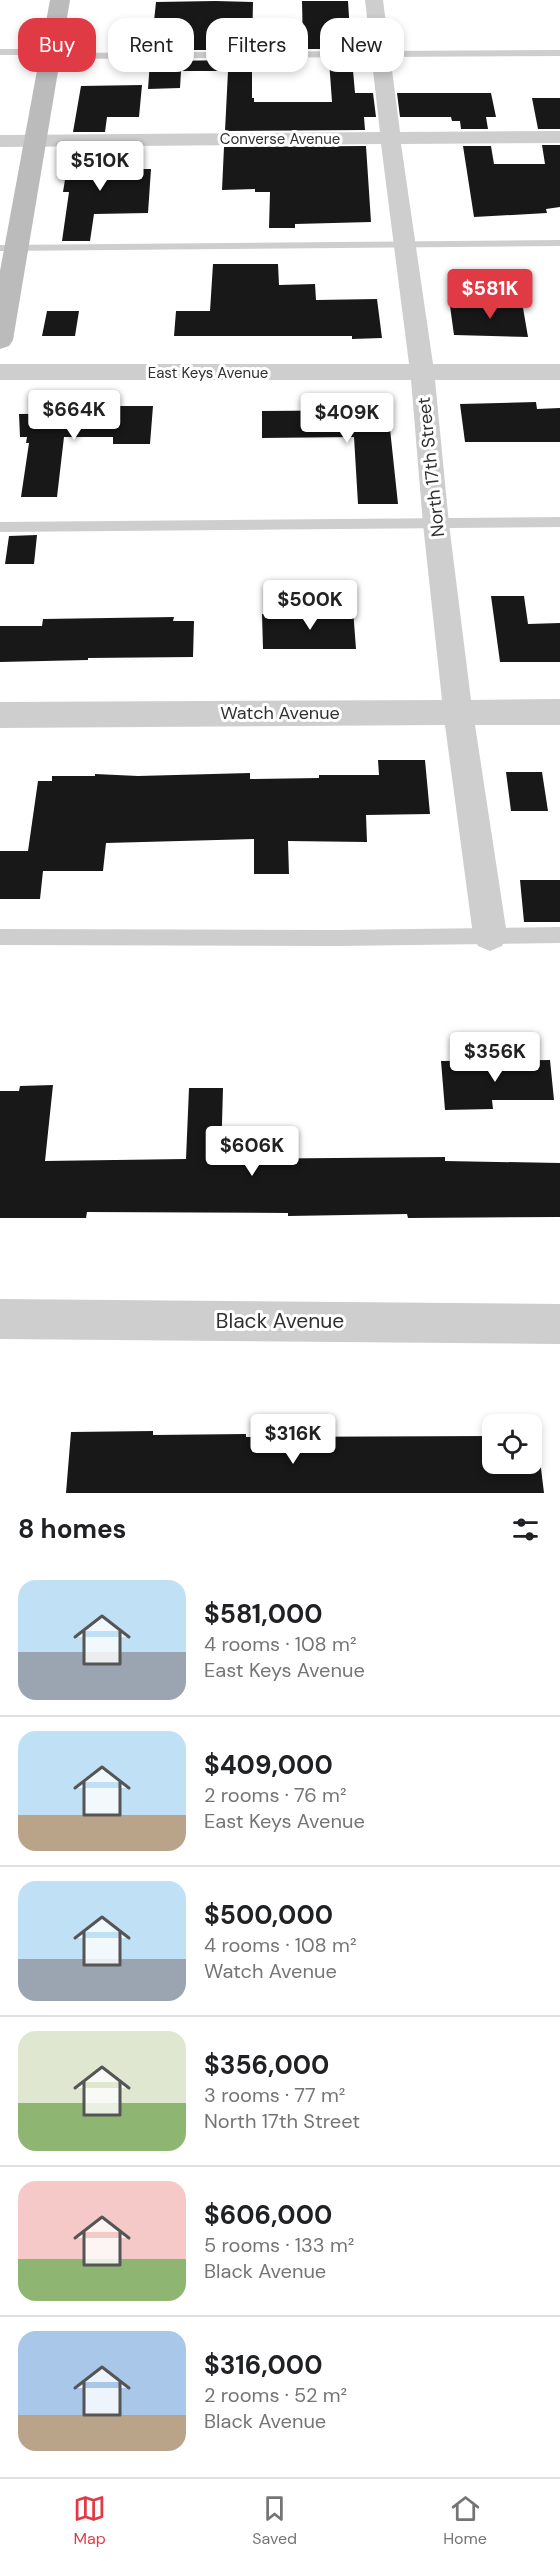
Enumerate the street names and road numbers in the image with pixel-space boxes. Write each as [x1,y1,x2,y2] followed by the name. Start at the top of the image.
[220,129,340,149] street label: Converse Avenue
[148,363,268,383] street label: East Keys Avenue
[412,396,450,538] street label: North 17th Street
[220,701,340,725] street label: Watch Avenue
[216,1307,344,1335] street label: Black Avenue

